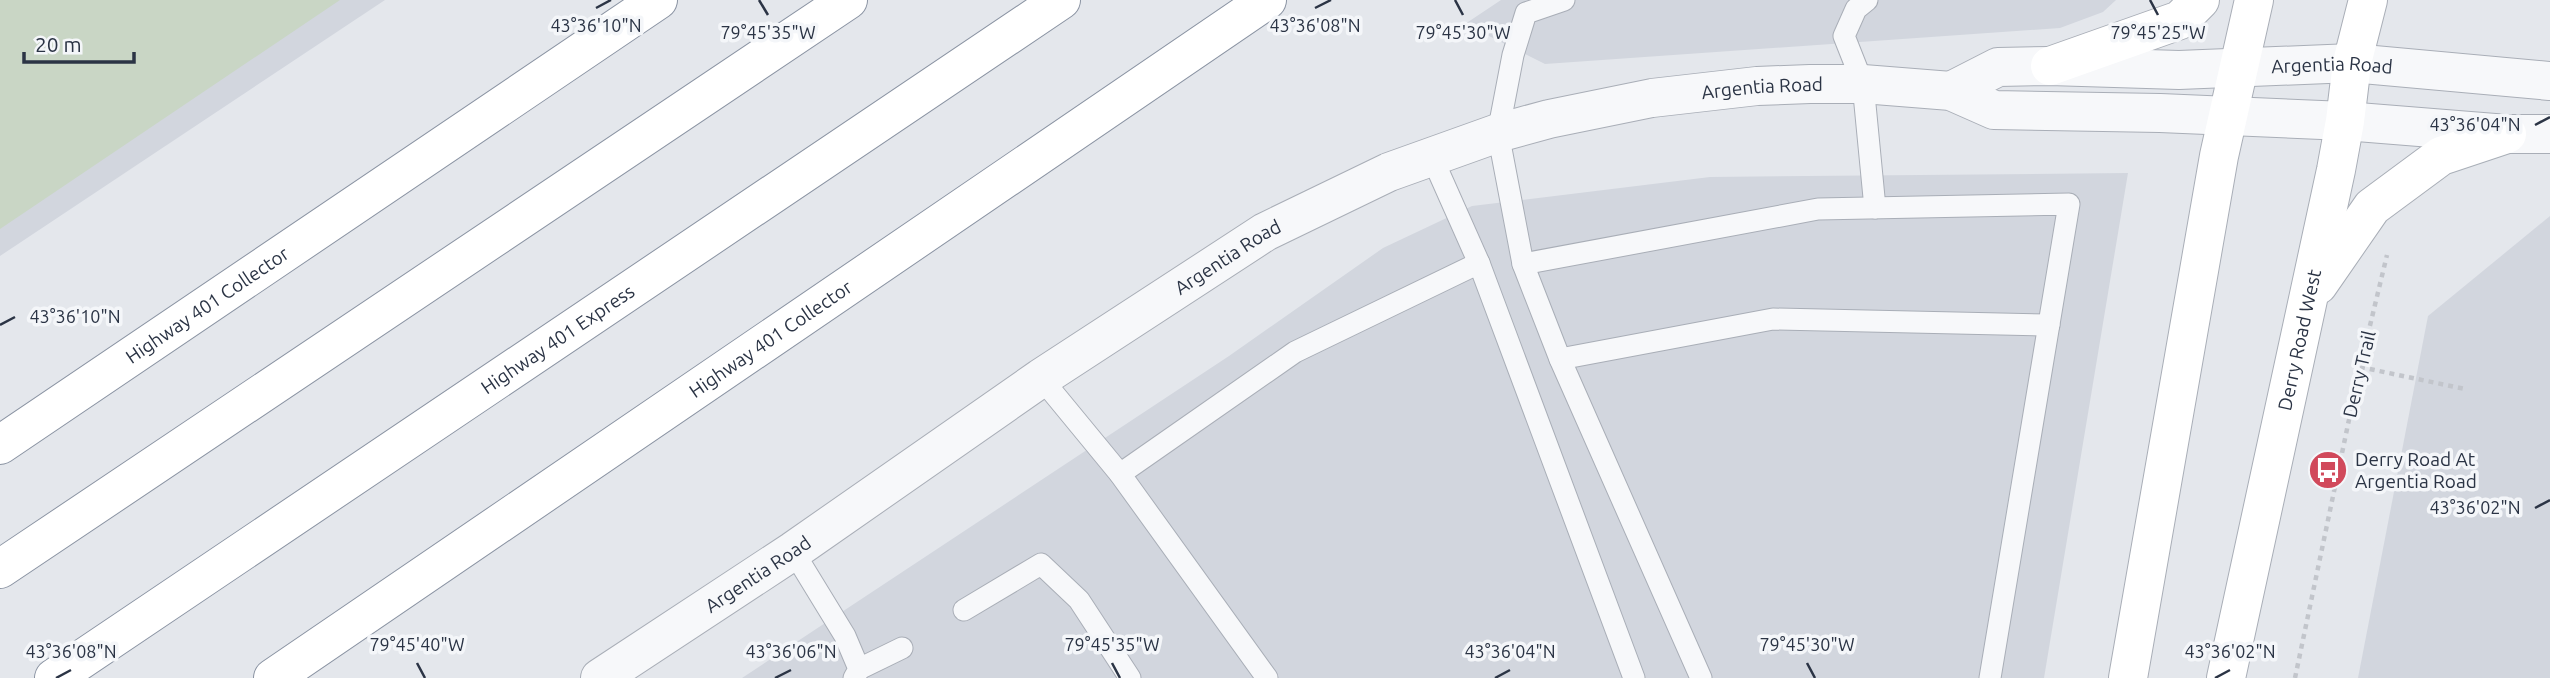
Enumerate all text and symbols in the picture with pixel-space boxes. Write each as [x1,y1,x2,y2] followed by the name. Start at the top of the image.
[550,15,642,35] text: 43°36'10"N
[1269,15,1361,35] text: 43°36'08"N
[24,21,135,65] scale bar
[720,22,816,42] text: 79°45'35"W
[1415,22,1511,42] text: 79°45'30"W
[2110,22,2206,42] text: 79°45'25"W
[35,32,82,56] text: 20 m
[2271,52,2394,78] street label: Argentia Road
[1700,73,1823,103] street label: Argentia Road
[2429,114,2521,134] text: 43°36'04"N
[1170,215,1284,299] street label: Argentia Road
[121,242,293,368] street label: Highway 401 Collector
[2273,267,2325,413] street label: Derry Road West
[685,276,856,402] street label: Highway 401 Collector
[477,280,638,398] street label: Highway 401 Express
[29,306,121,326] text: 43°36'10"N
[2338,328,2380,420] street label: Derry Trail
[2355,448,2477,492] place label: Derry Road At Argentia Road
[2307,449,2349,491] bus stop icon: Derry Road At Argentia Road
[2429,497,2521,517] text: 43°36'02"N
[701,531,815,617] street label: Argentia Road
[369,634,465,654] text: 79°45'40"W
[1064,634,1160,654] text: 79°45'35"W
[1759,634,1855,654] text: 79°45'30"W
[25,641,117,661] text: 43°36'08"N
[745,641,837,661] text: 43°36'06"N
[1464,641,1556,661] text: 43°36'04"N
[2184,641,2276,661] text: 43°36'02"N

